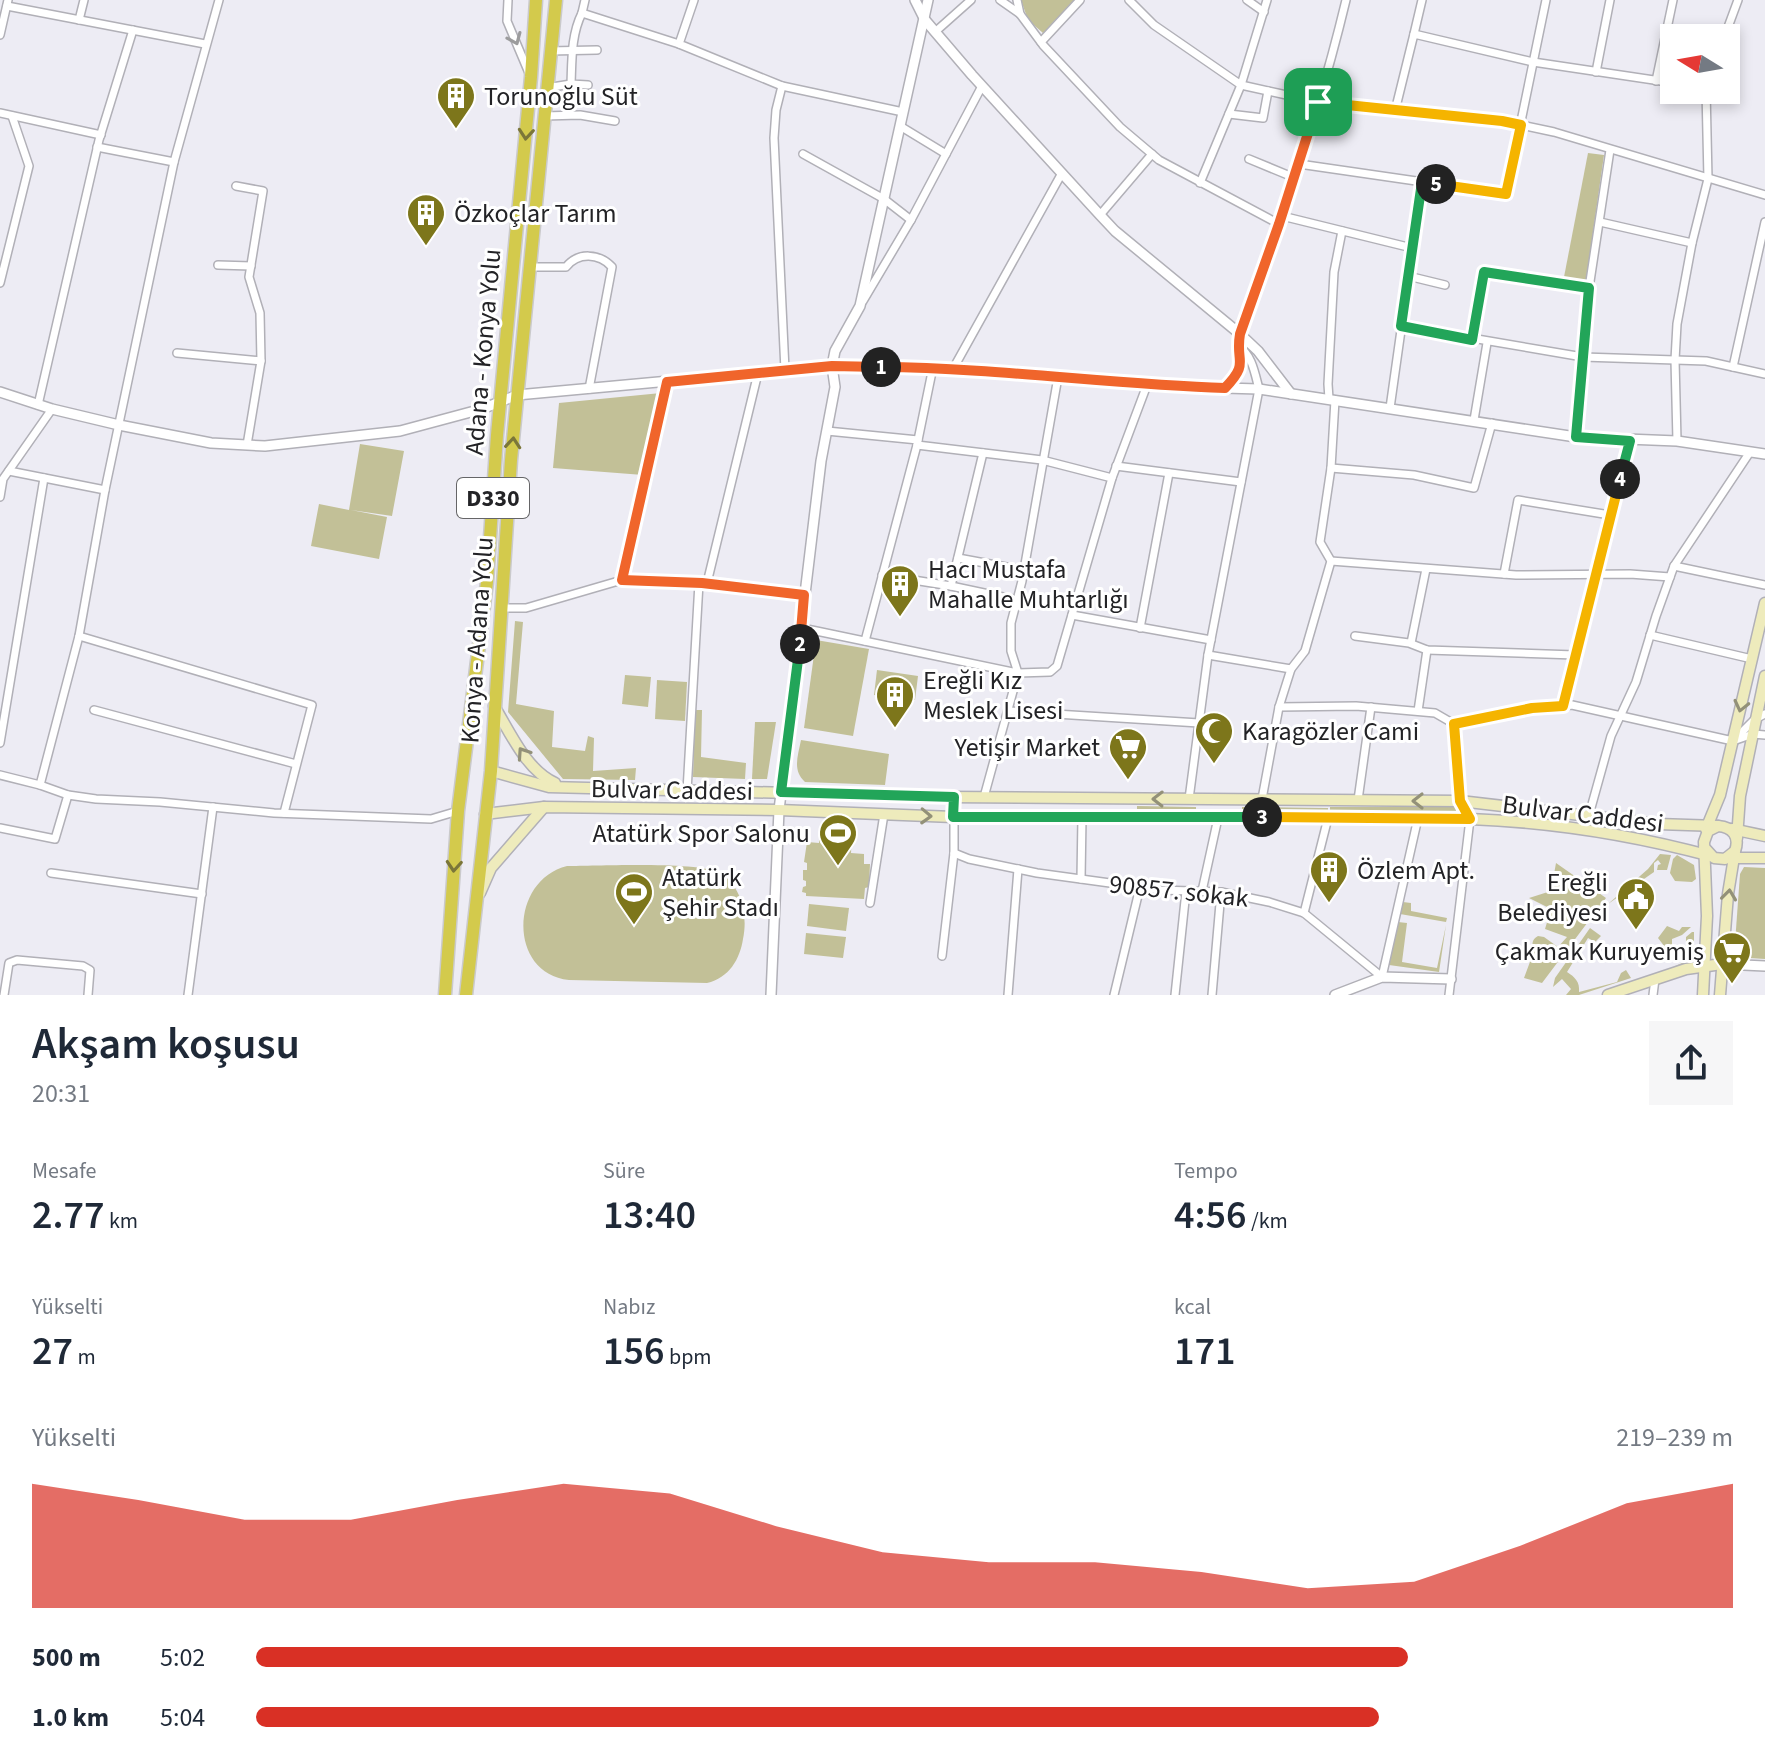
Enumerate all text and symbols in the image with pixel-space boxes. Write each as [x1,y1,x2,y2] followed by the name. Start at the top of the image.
[1660,24,1740,104] north arrow
[1660,24,1740,104] map controls
[505,31,521,45] one-way arrow
[1284,68,1352,136] pin
[435,75,477,130] building icon: Torunoğlu Süt
[484,78,638,115] place label: Torunoğlu Süt
[1296,80,1340,124] icon: arrive
[517,128,534,141] one-way arrow
[1416,164,1456,204] pin: 5
[1430,168,1442,200] text: 5
[405,192,447,247] building icon: Özkoçlar Tarım
[454,195,617,232] place label: Özkoçlar Tarım
[456,247,510,457] street label: Adana - Konya Yolu
[861,347,901,387] pin: 1
[875,351,887,383] text: 1
[504,436,521,449] one-way arrow
[1600,459,1640,499] pin: 4
[1614,463,1626,495] text: 4
[457,478,529,518] road number: D330
[451,536,503,744] street label: Konya - Adana Yolu
[928,551,1129,618] place label: Hacı Mustafa Mahalle Muhtarlığı
[879,563,921,618] building icon: Hacı Mustafa Mahalle Muhtarlığı
[780,624,820,664] pin: 2
[794,628,806,660] text: 2
[923,662,1063,729] place label: Ereğli Kız Meslek Lisesi
[874,674,916,729] building icon: Ereğli Kız Meslek Lisesi
[1733,699,1750,713] one-way arrow
[1193,710,1235,765] mosque icon: Karagözler Cami
[1242,713,1419,750] place label: Karagözler Cami
[1107,726,1149,781] supermarket icon: Yetişir Market
[954,729,1100,766] place label: Yetişir Market
[518,747,533,761] one-way arrow
[591,770,753,810] street label: Bulvar Caddesi
[1500,786,1666,842] street label: Bulvar Caddesi
[1151,790,1164,807] one-way arrow
[1411,792,1424,809] one-way arrow
[1242,797,1282,837] pin: 3
[1256,801,1268,833] text: 3
[920,807,933,825] one-way arrow
[817,812,859,867] sports icon: Atatürk Spor Salonu
[593,815,810,852] place label: Atatürk Spor Salonu
[1308,849,1350,904] building icon: Özlem Apt.
[1357,852,1475,889] place label: Özlem Apt.
[662,859,779,926] place label: Atatürk Şehir Stadı
[446,860,463,873] one-way arrow
[1497,864,1608,931] place label: Ereğli Belediyesi
[1108,865,1251,917] street label: 90857. sokak
[613,871,655,926] sports icon: Atatürk Şehir Stadı
[1615,876,1657,931] public building icon: Ereğli Belediyesi
[1720,888,1737,901] one-way arrow
[1711,930,1753,985] supermarket icon: Çakmak Kuruyemiş
[1495,933,1704,970] place label: Çakmak Kuruyemiş
[32,1013,300,1076] text: Akşam koşusu
[1649,1021,1733,1105] button: share
[32,1075,90,1112] text: 20:31
[32,1155,96,1187] text: Mesafe
[603,1155,645,1187] text: Süre
[1174,1155,1238,1187] text: Tempo
[32,1187,105,1244] text: 2.77
[603,1187,696,1244] text: 13:40
[1174,1187,1247,1244] text: 4:56
[105,1205,138,1237] text: km
[1247,1205,1288,1237] text: /km
[32,1291,103,1323] text: Yükselti
[603,1291,655,1323] text: Nabız
[1174,1291,1211,1323] text: kcal
[32,1323,73,1380] text: 27
[603,1323,665,1380] text: 156
[1174,1323,1236,1380] text: 171
[73,1341,96,1373] text: m
[665,1341,712,1373] text: bpm
[32,1419,116,1456] text: Yükselti
[1616,1419,1733,1456] text: 219–239 m
[32,1639,101,1676] text: 500 m
[160,1639,205,1676] text: 5:02
[32,1699,109,1736] text: 1.0 km
[160,1699,205,1736] text: 5:04

